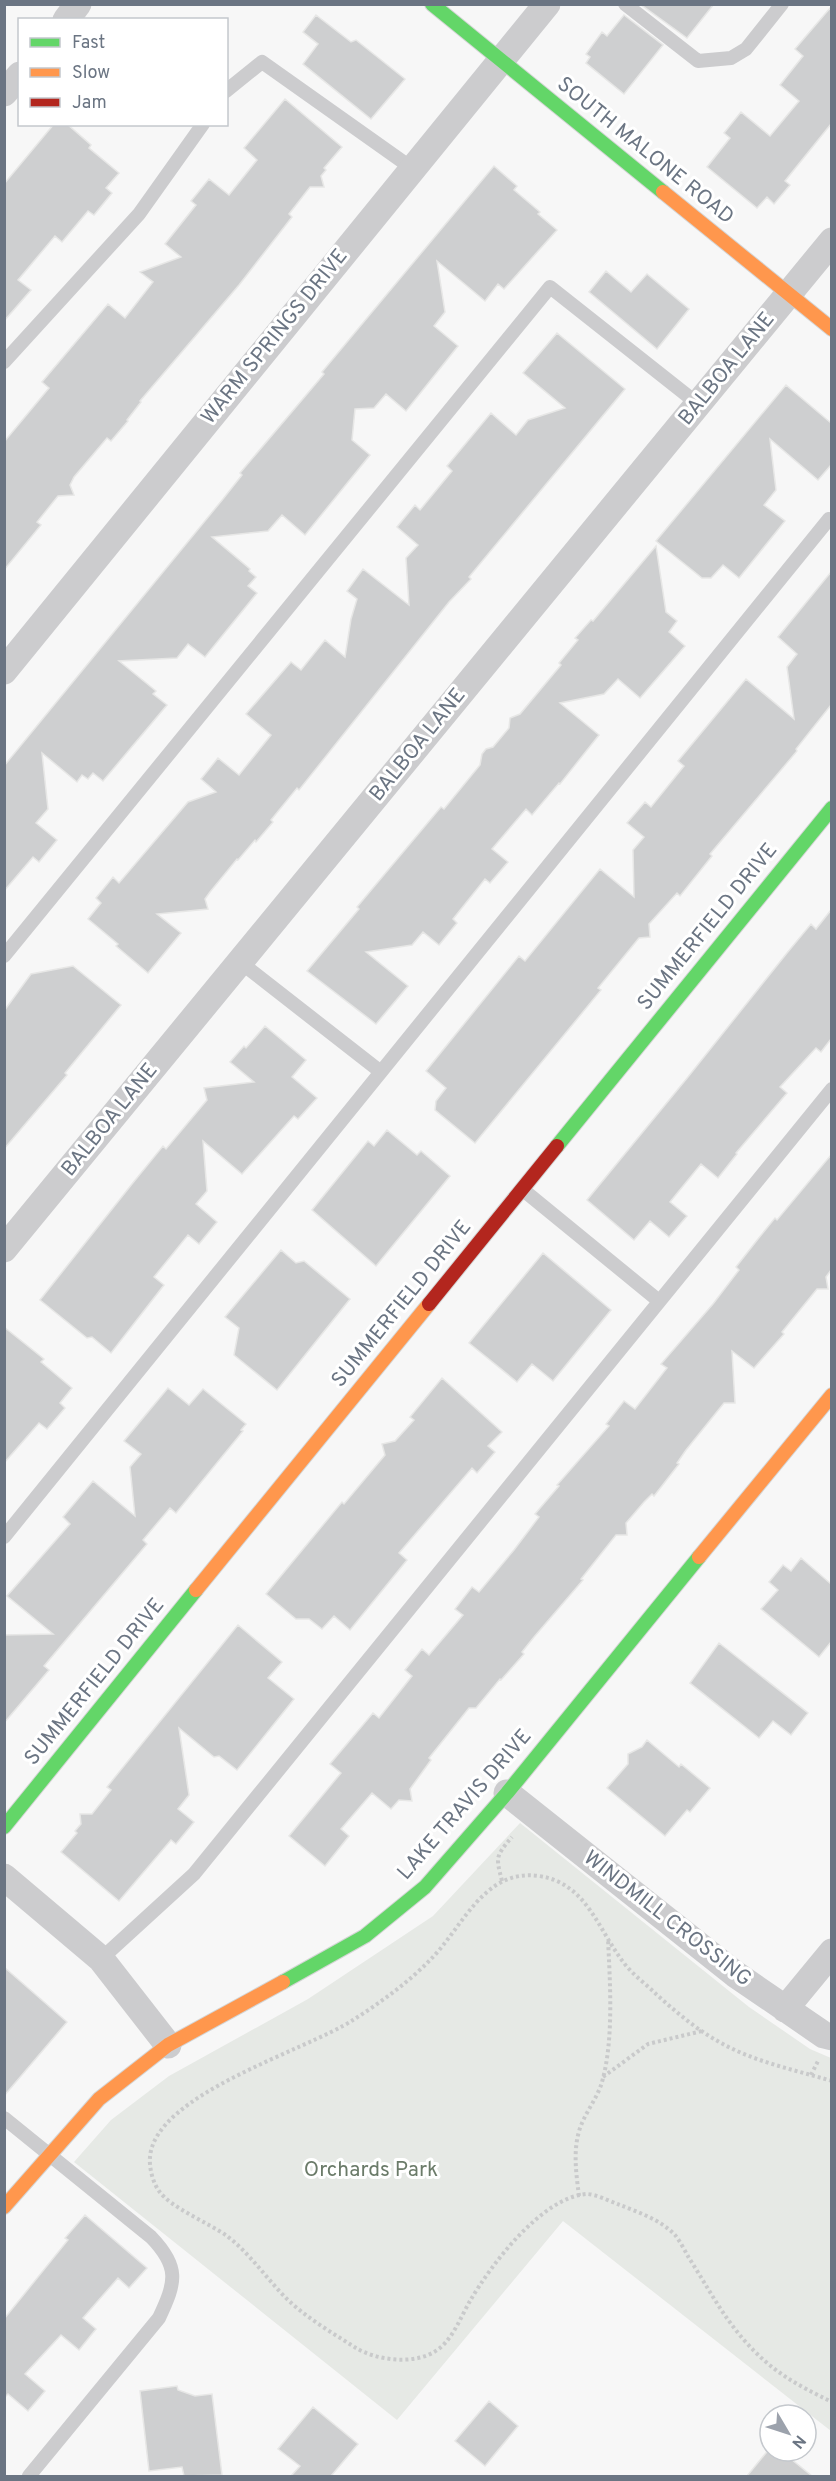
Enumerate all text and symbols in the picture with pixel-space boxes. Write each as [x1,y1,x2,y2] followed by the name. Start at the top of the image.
[18,18,228,126] legend
[72,32,105,55] text: Fast
[72,62,110,85] text: Slow
[551,71,739,231] street label: SOUTH MALONE ROAD
[72,92,107,115] text: Jam
[196,244,354,430] street label: WARM SPRINGS DRIVE
[673,307,781,431] street label: BALBOA LANE
[364,683,472,807] street label: BALBOA LANE
[632,838,784,1016] street label: SUMMERFIELD DRIVE
[56,1058,164,1182] street label: BALBOA LANE
[326,1215,478,1393] street label: SUMMERFIELD DRIVE
[19,1593,171,1771] street label: SUMMERFIELD DRIVE
[392,1724,538,1886] street label: LAKE TRAVIS DRIVE
[578,1845,756,1993] street label: WINDMILL CROSSING
[304,2157,438,2184] park label: Orchards Park
[758,2403,818,2463] north arrow
[787,2430,809,2452] text: N

